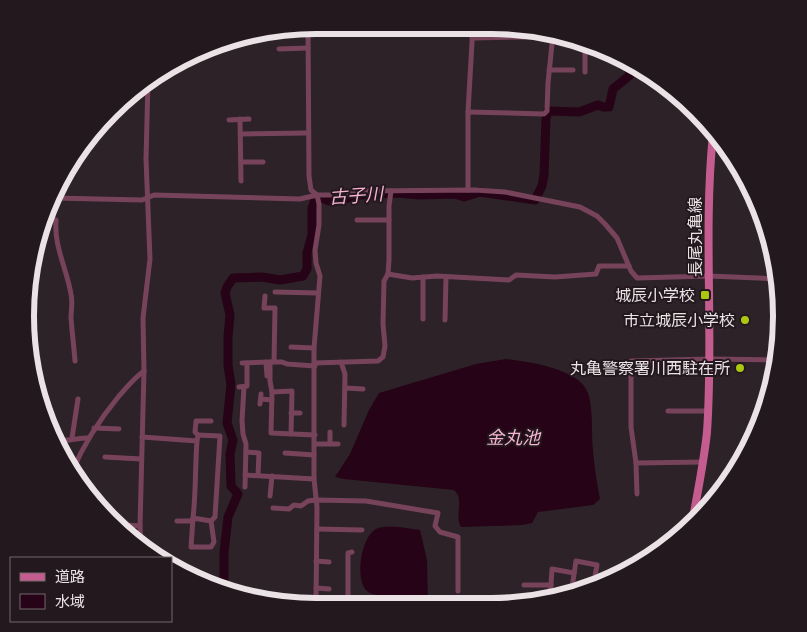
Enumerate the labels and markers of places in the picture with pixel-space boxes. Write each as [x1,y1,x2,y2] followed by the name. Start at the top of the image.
[615,285,695,304] place label: 城辰小学校
[699,289,711,301] marker: 城辰小学校
[623,310,735,329] place label: 市立城辰小学校
[739,314,751,326] marker: 市立城辰小学校
[570,358,730,377] place label: 丸亀警察署川西駐在所
[734,362,746,374] marker: 丸亀警察署川西駐在所

